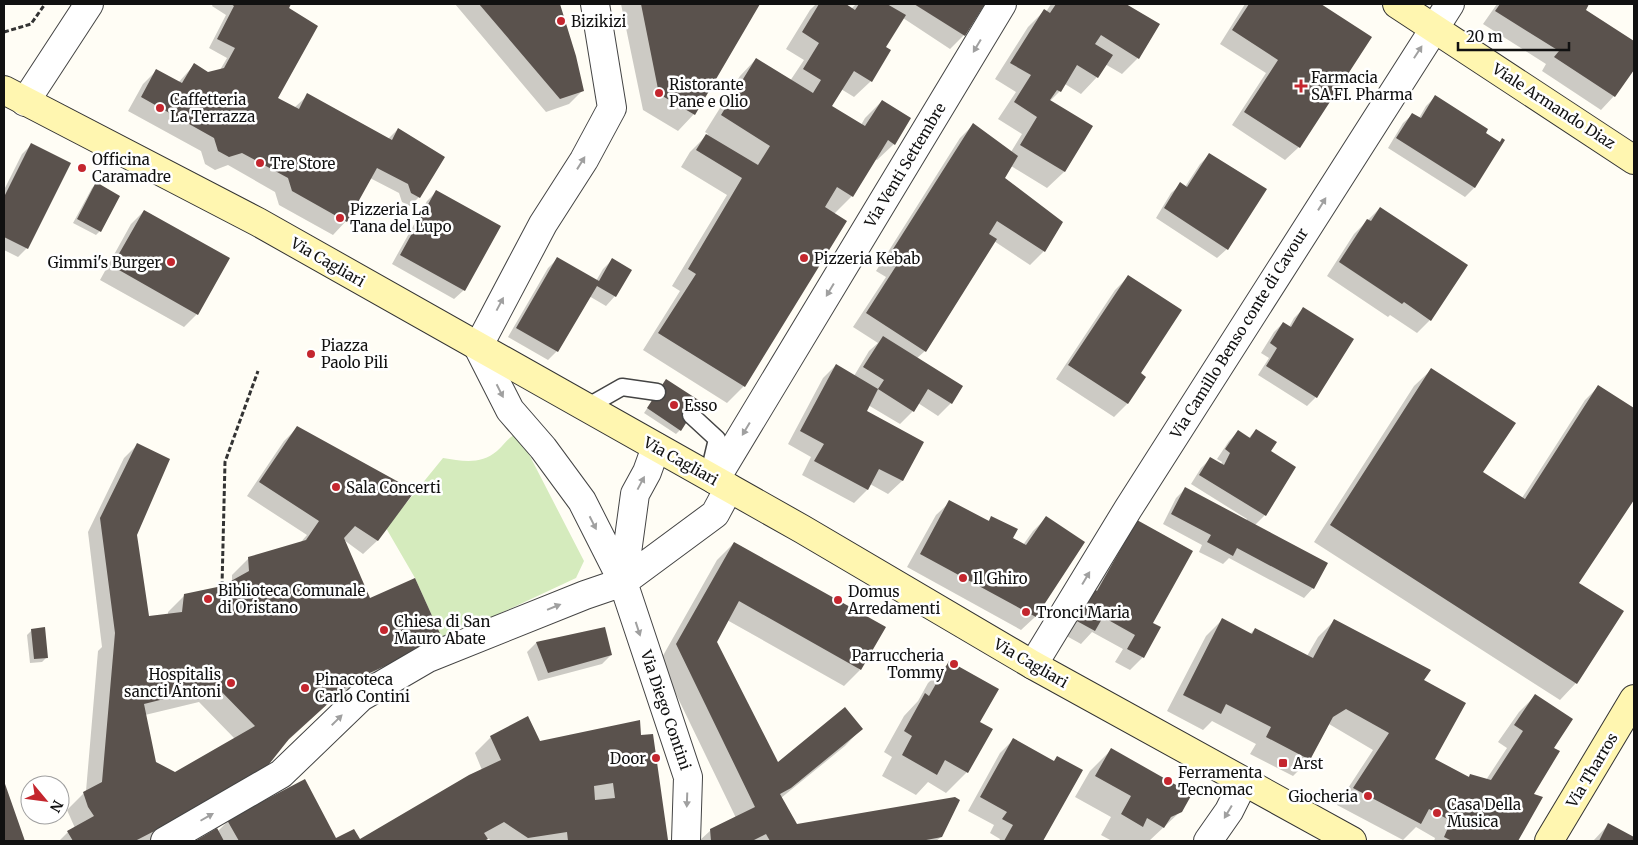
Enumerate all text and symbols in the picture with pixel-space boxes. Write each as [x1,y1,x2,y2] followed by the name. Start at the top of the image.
[571,12,626,31] place label: Bizikizi
[555,15,567,27] marker: Bizikizi
[1458,20,1569,52] scale bar
[1466,27,1503,46] text: 20 m
[973,39,982,52] one-way arrow
[1414,45,1423,59] one-way arrow
[1488,59,1619,153] street label: Viale Armando Diaz
[1311,68,1413,104] place label: Farmacia SA.FI. Pharma
[669,75,748,111] place label: Ristorante Pane e Olio
[1295,80,1307,92] marker: Farmacia SA.FI. Pharma
[653,87,665,99] marker: Ristorante Pane e Olio
[170,90,255,126] place label: Caffetteria La Terrazza
[860,99,950,231] street label: Via Venti Settembre
[154,102,166,114] marker: Caffetteria La Terrazza
[92,150,171,186] place label: Officina Caramadre
[270,154,336,173] place label: Tre Store
[254,157,266,169] marker: Tre Store
[577,157,586,170] one-way arrow
[76,162,88,174] marker: Officina Caramadre
[1317,197,1326,210] one-way arrow
[350,200,452,236] place label: Pizzeria La Tana del Lupo
[334,212,346,224] marker: Pizzeria La Tana del Lupo
[1166,224,1312,443] street label: Via Camillo Benso conte di Cavour
[287,233,369,291] street label: Via Cagliari
[814,249,920,268] place label: Pizzeria Kebab
[798,252,810,264] marker: Pizzeria Kebab
[48,253,161,272] place label: Gimmi's Burger
[165,256,177,268] marker: Gimmi's Burger
[825,283,835,296] one-way arrow
[496,297,504,311] one-way arrow
[321,336,388,372] place label: Piazza Paolo Pili
[305,348,317,360] marker: Piazza Paolo Pili
[496,383,504,398] one-way arrow
[684,396,717,415] place label: Esso
[668,399,680,411] marker: Esso
[742,422,751,435] one-way arrow
[639,432,722,489] street label: Via Cagliari
[637,476,645,490] one-way arrow
[346,478,441,497] place label: Sala Concerti
[330,481,342,493] marker: Sala Concerti
[589,516,597,530] one-way arrow
[973,569,1028,588] place label: Il Ghiro
[957,572,969,584] marker: Il Ghiro
[1081,572,1090,585] one-way arrow
[218,581,365,617] place label: Biblioteca Comunale di Oristano
[847,582,940,618] place label: Domus Arredamenti
[202,593,214,605] marker: Biblioteca Comunale di Oristano
[832,594,844,606] marker: Domus Arredamenti
[547,603,561,611] one-way arrow
[1036,603,1130,622] place label: Tronci Maria
[1020,606,1032,618] marker: Tronci Maria
[394,612,490,648] place label: Chiesa di San Mauro Abate
[635,621,643,636] one-way arrow
[378,624,390,636] marker: Chiesa di San Mauro Abate
[990,634,1072,692] street label: Via Cagliari
[851,646,944,682] place label: Parruccheria Tommy
[636,647,695,772] street label: Via Diego Contini
[948,658,960,670] marker: Parruccheria Tommy
[124,665,221,701] place label: Hospitalis sancti Antoni
[315,670,410,706] place label: Pinacoteca Carlo Contini
[225,677,237,689] marker: Hospitalis sancti Antoni
[299,682,311,694] marker: Pinacoteca Carlo Contini
[331,714,343,726] one-way arrow
[1562,729,1622,812] street label: Via Tharros
[610,749,646,768] place label: Door
[650,752,662,764] marker: Door
[1292,754,1324,773] place label: Arst
[1277,757,1289,769] marker: Arst
[1178,763,1262,799] place label: Ferramenta Tecnomac
[20,775,70,825] north arrow
[1162,775,1174,787] marker: Ferramenta Tecnomac
[1289,787,1358,806] place label: Giocheria
[1362,790,1374,802] marker: Giocheria
[683,793,691,809] one-way arrow
[1447,795,1521,831] place label: Casa Della Musica
[46,797,67,816] text: N
[1223,805,1232,818] one-way arrow
[1431,807,1443,819] marker: Casa Della Musica
[201,812,214,821] one-way arrow

